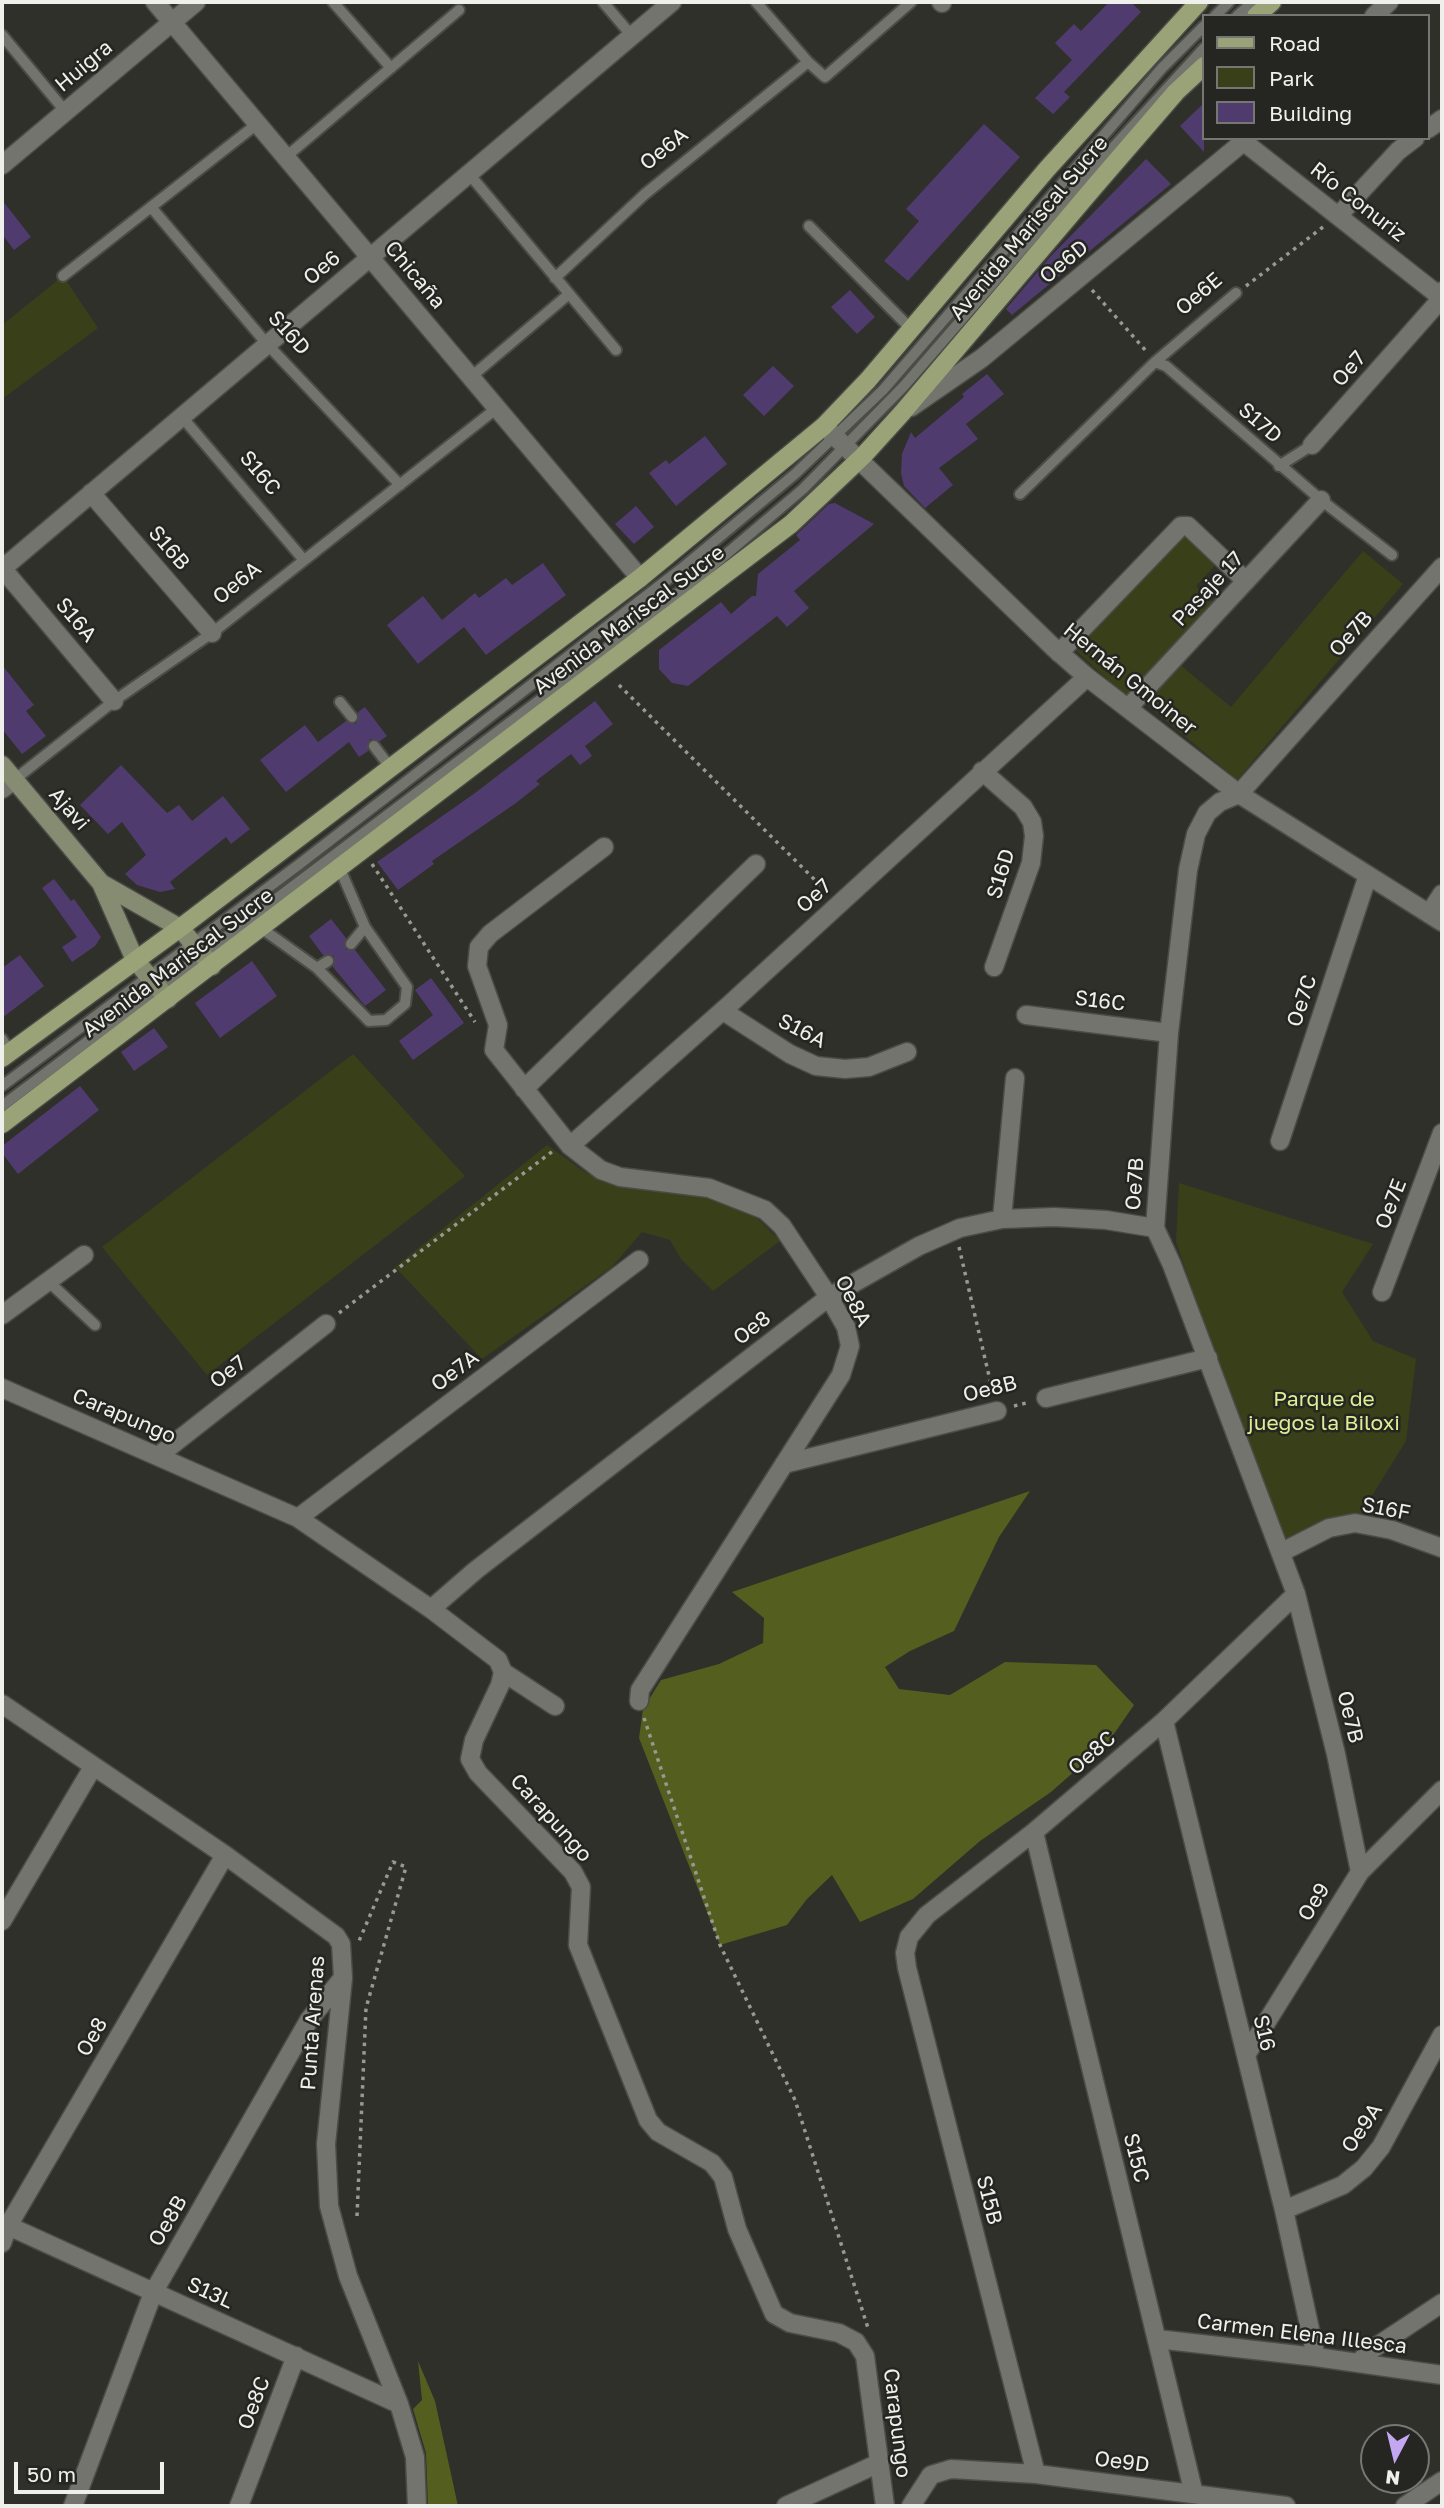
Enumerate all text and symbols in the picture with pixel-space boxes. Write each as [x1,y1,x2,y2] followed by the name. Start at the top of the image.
[1202,14,1430,140] legend
[1269,30,1320,56] text: Road
[50,35,118,97] street label: Huigra
[1269,65,1314,91] text: Park
[1269,100,1352,126] text: Building
[635,122,693,176] street label: Oe6A
[945,131,1113,325] street label: Avenida Mariscal Sucre
[1305,157,1411,247] street label: Río Conuriz
[1035,235,1093,289] street label: Oe6D
[379,236,451,314] street label: Chicaña
[298,245,346,291] street label: Oe6
[1171,267,1227,321] street label: Oe6E
[263,306,315,360] street label: S16D
[1327,346,1371,392] street label: Oe7
[1233,397,1287,449] street label: S17D
[234,446,286,500] street label: S16C
[143,521,195,575] street label: S16B
[528,540,730,700] street label: Avenida Mariscal Sucre
[1167,546,1249,632] street label: Pasaje 17
[208,556,266,610] street label: Oe6A
[50,593,102,647] street label: S16A
[1324,606,1378,662] street label: Oe7B
[1058,618,1202,740] street label: Hernán Gmoiner
[44,782,94,836] street label: Ajavi
[981,846,1021,902] street label: S16D
[791,874,837,918] street label: Oe7
[77,883,279,1043] street label: Avenida Mariscal Sucre
[1282,972,1322,1030] street label: Oe7C
[1073,985,1127,1017] street label: S16C
[774,1008,830,1054] street label: S16A
[1121,1157,1149,1211] street label: Oe7B
[1370,1175,1412,1233] street label: Oe7E
[829,1271,877,1331] street label: Oe8A
[728,1306,776,1350] street label: Oe8
[426,1345,484,1397] street label: Oe7A
[205,1350,251,1394] street label: Oe7
[960,1370,1020,1408] street label: Oe8B
[68,1383,180,1449] street label: Carapungo
[1248,1386,1400,1436] park label: Parque de juegos la Biloxi
[1360,1492,1412,1526] street label: S16F
[1331,1688,1369,1746] street label: Oe7B
[1063,1726,1121,1780] street label: Oe8C
[505,1769,597,1867] street label: Carapungo
[1293,1878,1335,1926] street label: Oe9
[296,1955,330,2091] street label: Punta Arenas
[1247,2012,1281,2054] street label: S16
[71,2013,113,2061] street label: Oe8
[1336,2098,1388,2158] street label: Oe9A
[1118,2131,1154,2185] street label: S15C
[971,2173,1007,2227] street label: S15B
[143,2191,193,2251] street label: Oe8B
[183,2272,237,2314] street label: S13L
[1196,2309,1408,2359] street label: Carmen Elena Illesca
[878,2367,916,2479] street label: Carapungo
[232,2373,276,2433] street label: Oe8C
[1360,2424,1430,2494] north arrow
[1093,2446,1151,2478] street label: Oe9D
[18,2448,168,2492] scale bar
[27,2461,76,2487] text: 50 m
[1384,2466,1401,2491] text: N

